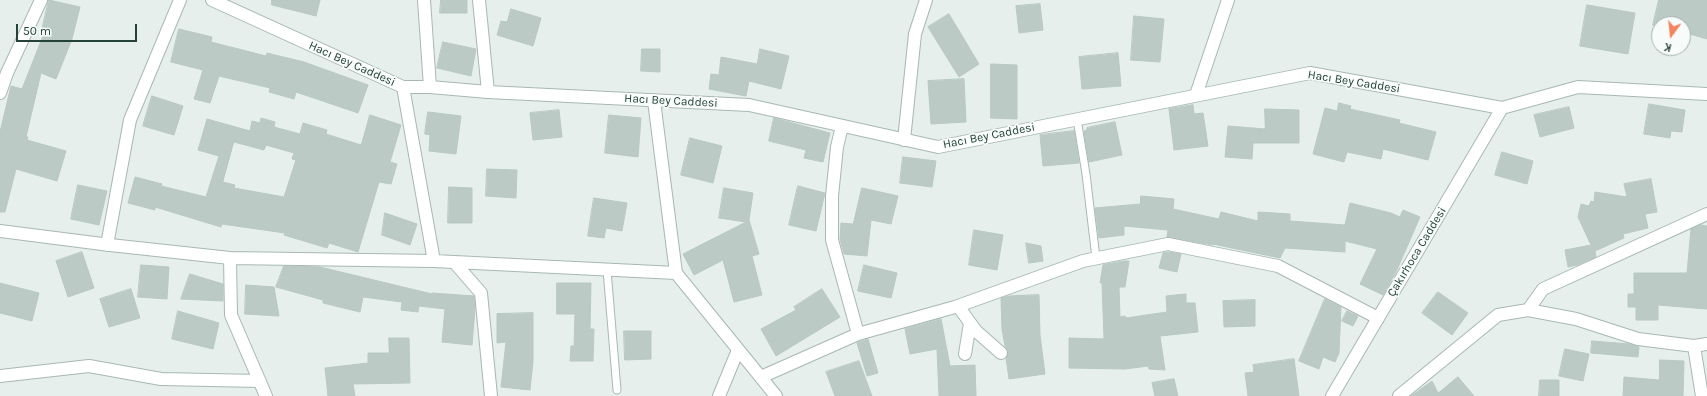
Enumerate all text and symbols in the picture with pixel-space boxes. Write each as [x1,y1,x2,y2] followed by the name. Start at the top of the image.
[18,16,139,42] scale bar
[1651,16,1691,56] north arrow
[23,24,51,38] text: 50 m
[306,38,398,90] street label: Hacı Bey Caddesi
[1663,40,1673,54] text: K
[1307,68,1401,96] street label: Hacı Bey Caddesi
[624,91,718,111] street label: Hacı Bey Caddesi
[942,120,1036,152] street label: Hacı Bey Caddesi
[1384,204,1450,300] street label: Çakırhoca Caddesi

